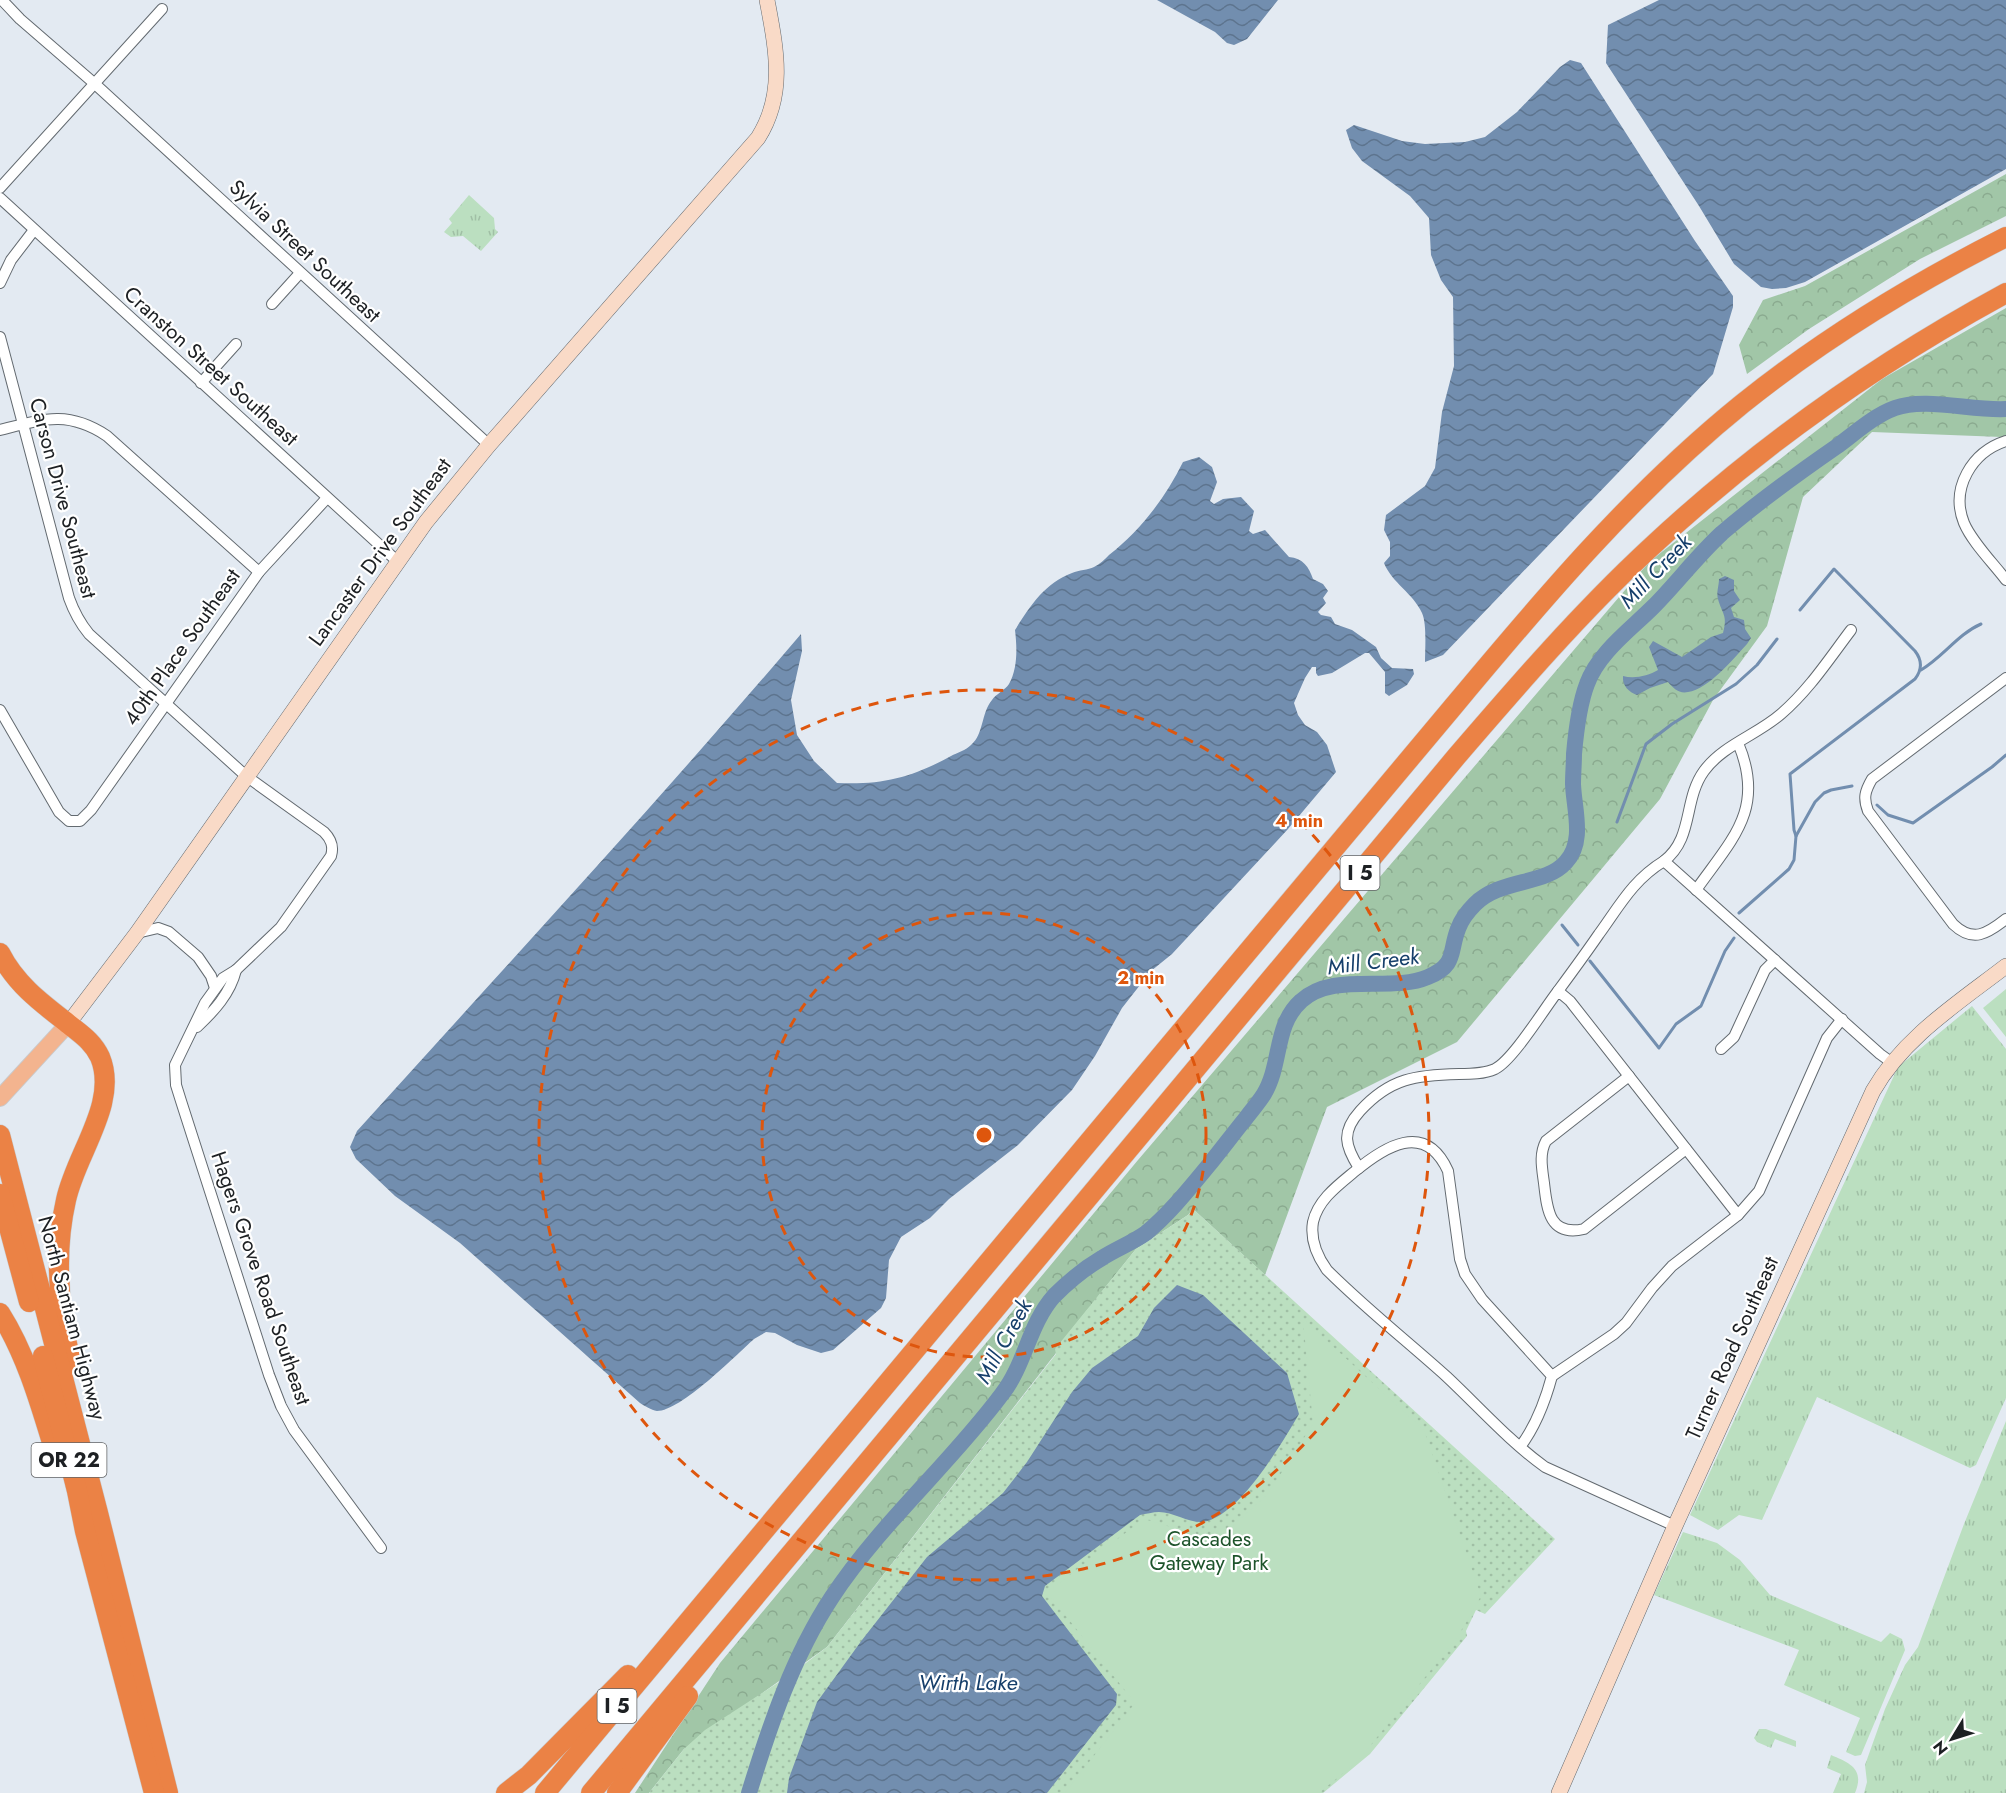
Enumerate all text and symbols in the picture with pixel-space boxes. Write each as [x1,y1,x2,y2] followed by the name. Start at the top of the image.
[223,173,387,329] street label: Sylvia Street Southeast
[117,279,305,453] street label: Cranston Street Southeast
[22,394,104,602] street label: Carson Drive Southeast
[301,452,459,652] street label: Lancaster Drive Southeast
[1611,526,1700,615] water label: Mill Creek
[117,563,247,731] street label: 40th Place Southeast
[1275,808,1323,834] text: 4 min
[1340,856,1380,890] road number: I 5
[1325,939,1422,983] water label: Mill Creek
[1117,965,1165,991] text: 2 min
[974,1125,994,1145] centre of rings
[203,1147,319,1409] street label: Hagers Grove Road Southeast
[30,1213,114,1424] street label: North Santiam Highway
[1678,1252,1786,1444] street label: Turner Road Southeast
[967,1291,1040,1389] water label: Mill Creek
[32,1443,106,1477] road number: OR 22
[1149,1524,1269,1578] park label: Cascades Gateway Park
[919,1666,1017,1698] water label: Wirth Lake
[598,1689,636,1723] road number: I 5
[1922,1709,1982,1769] north arrow
[1928,1736,1954,1760] text: N

